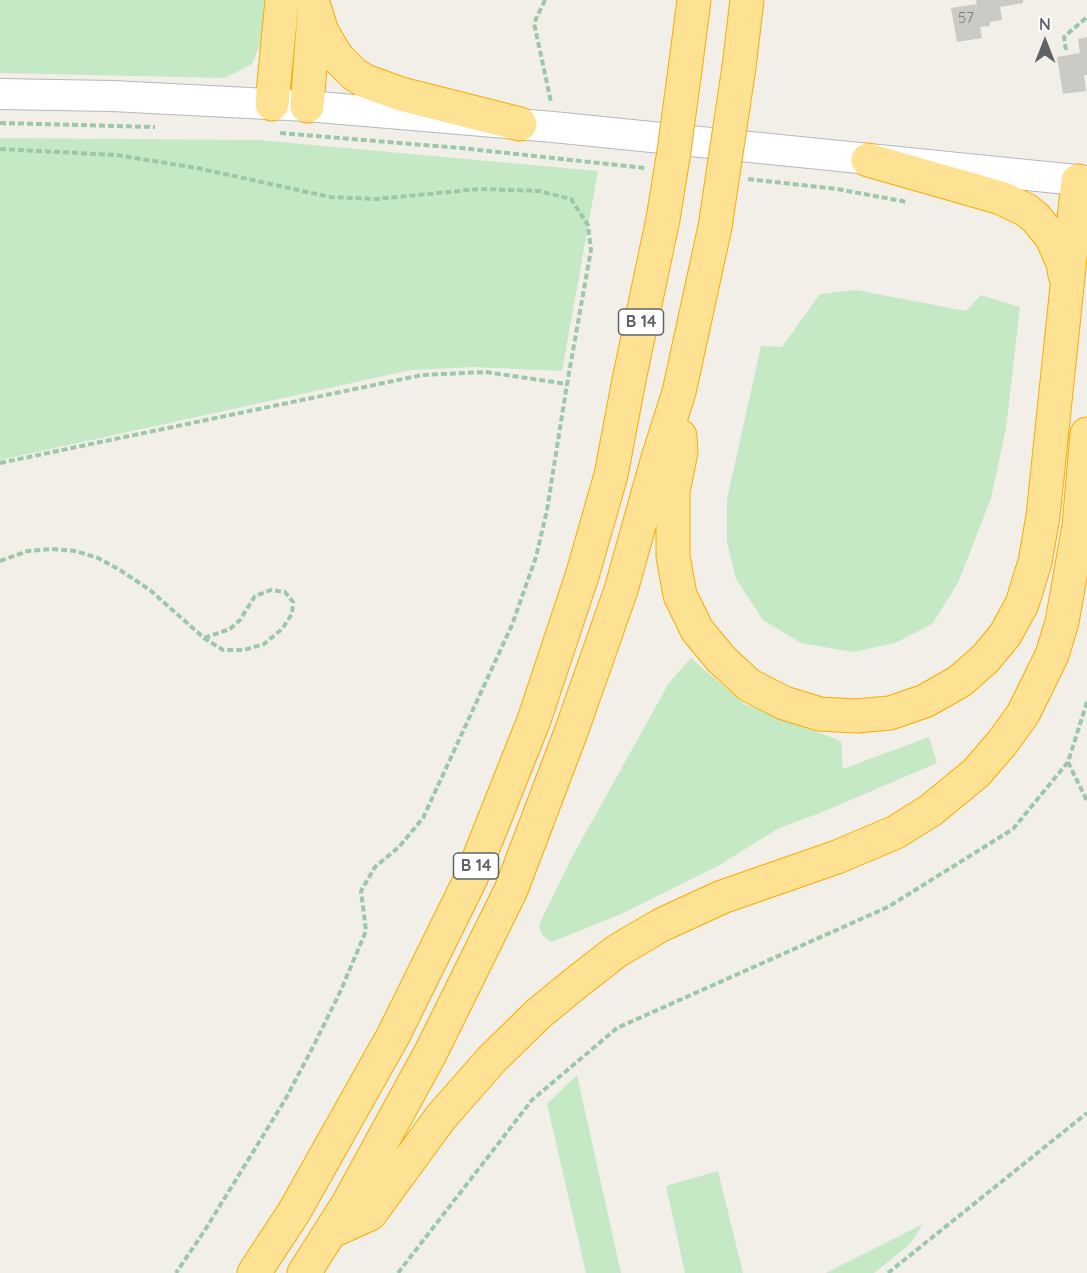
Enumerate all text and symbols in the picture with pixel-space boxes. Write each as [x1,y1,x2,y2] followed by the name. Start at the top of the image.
[958,9,974,27] house number: 57
[1015,12,1075,72] north arrow
[1039,14,1051,34] text: N
[618,309,664,335] road number: B 14
[454,853,498,879] road number: B 14

